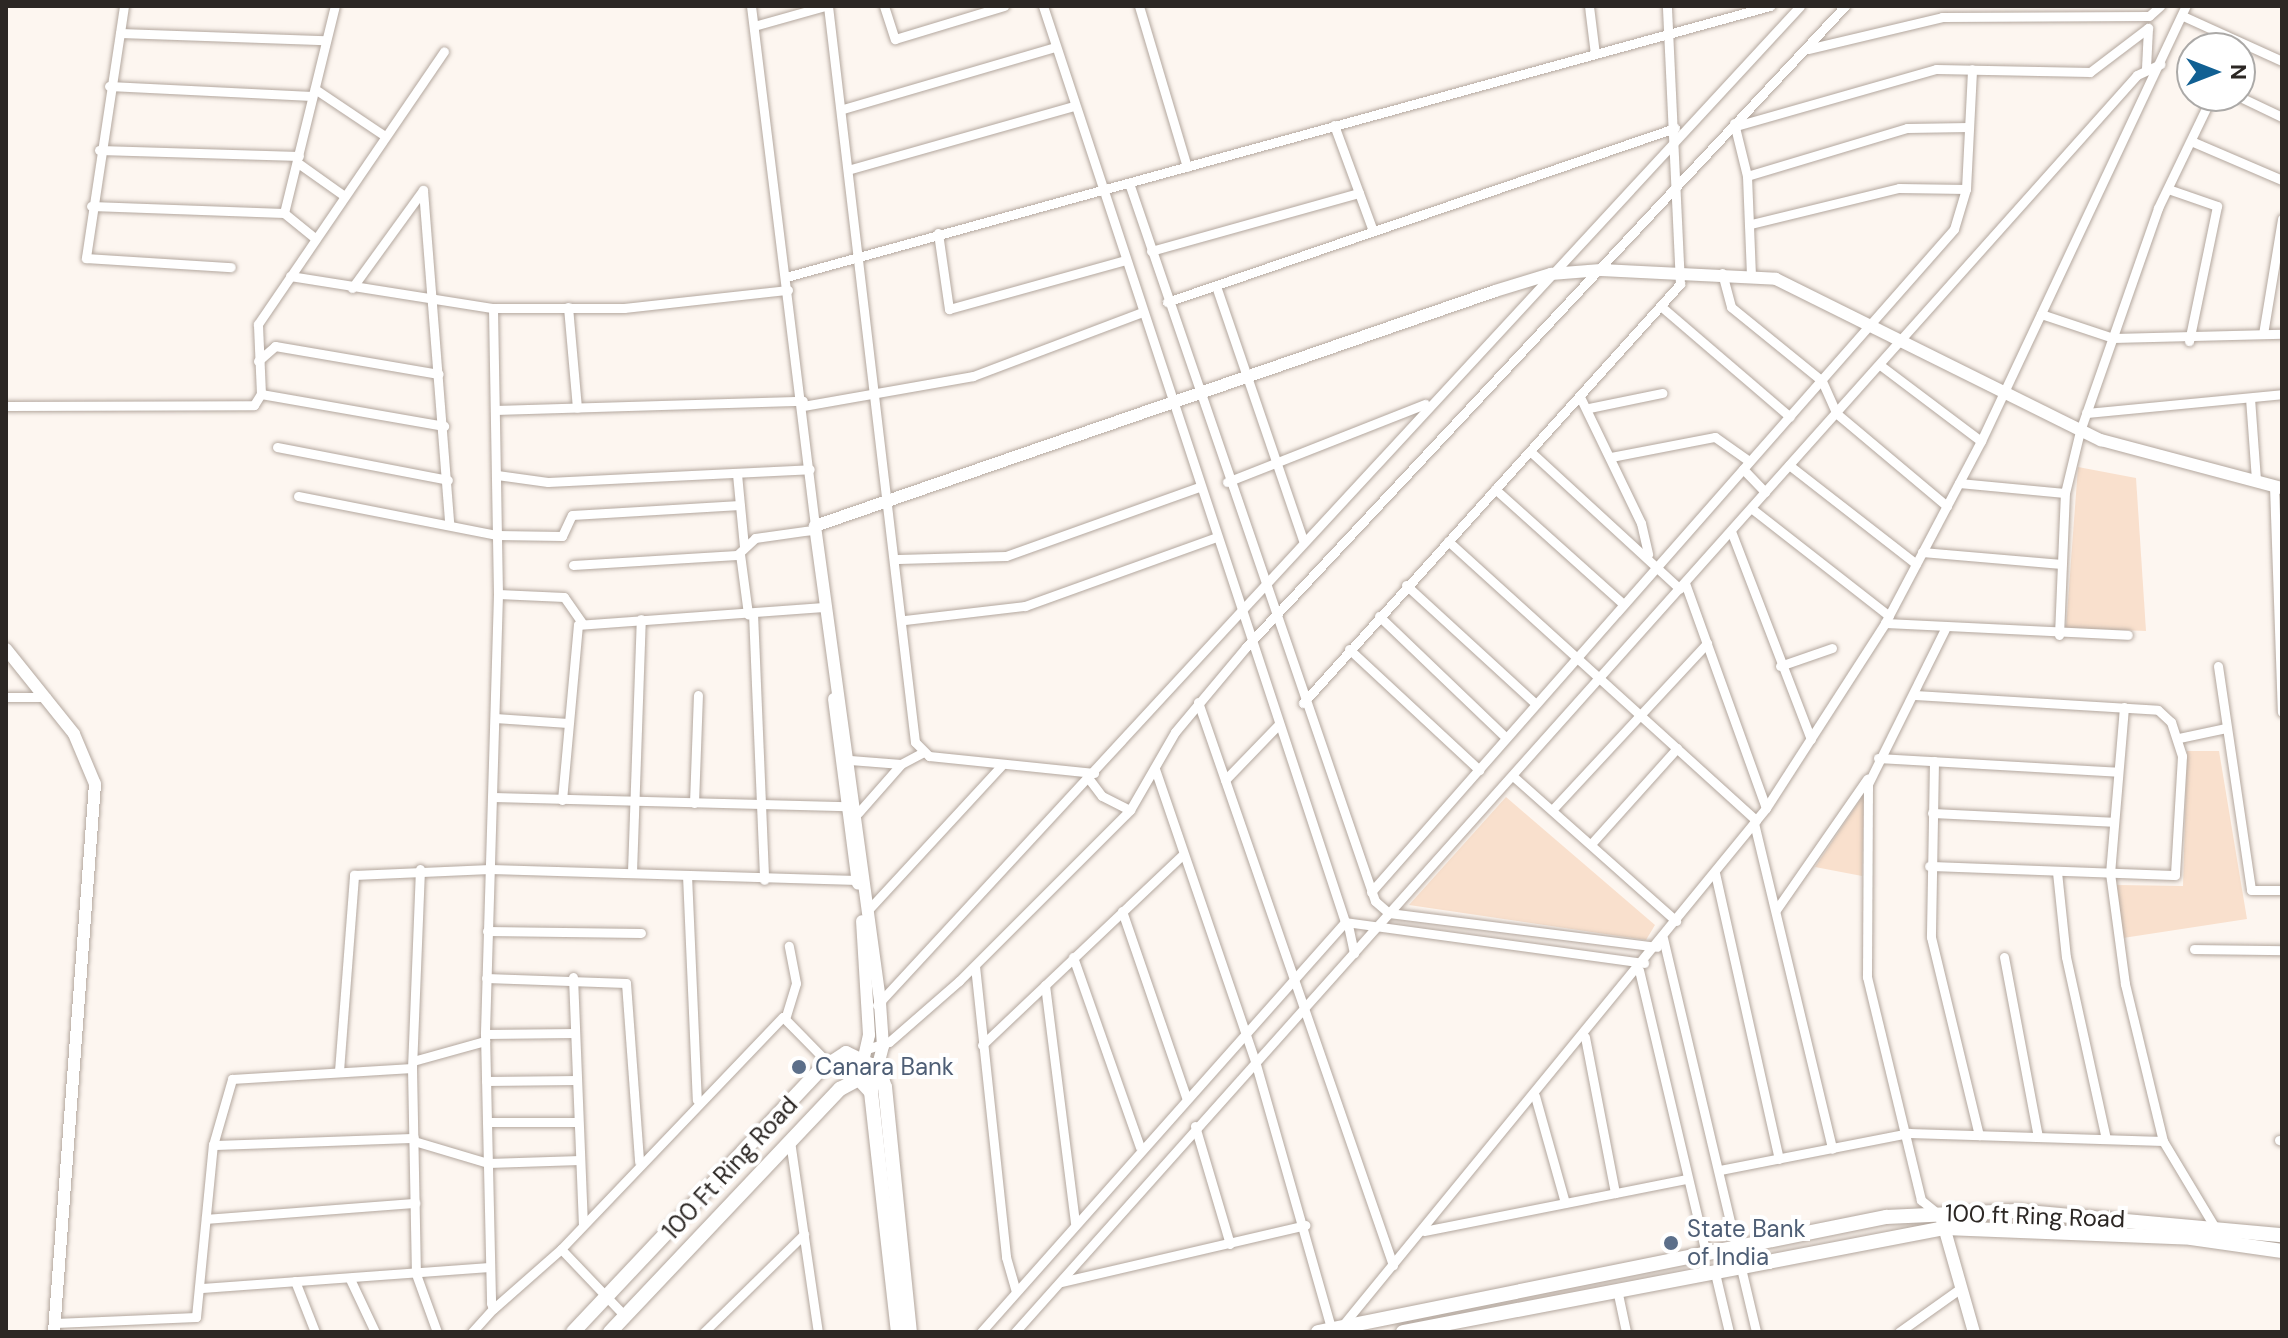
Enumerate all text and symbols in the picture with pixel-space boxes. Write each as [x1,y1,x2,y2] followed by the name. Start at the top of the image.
[2176,32,2256,112] north arrow
[2224,64,2253,80] text: N
[815,1053,954,1081] place label: Canara Bank
[790,1058,808,1076] marker: Canara Bank
[656,1091,804,1245] street label: 100 Ft Ring Road
[1945,1198,2125,1234] street label: 100 ft Ring Road
[1687,1215,1806,1271] place label: State Bank of India
[1662,1234,1680,1252] marker: State Bank of India

